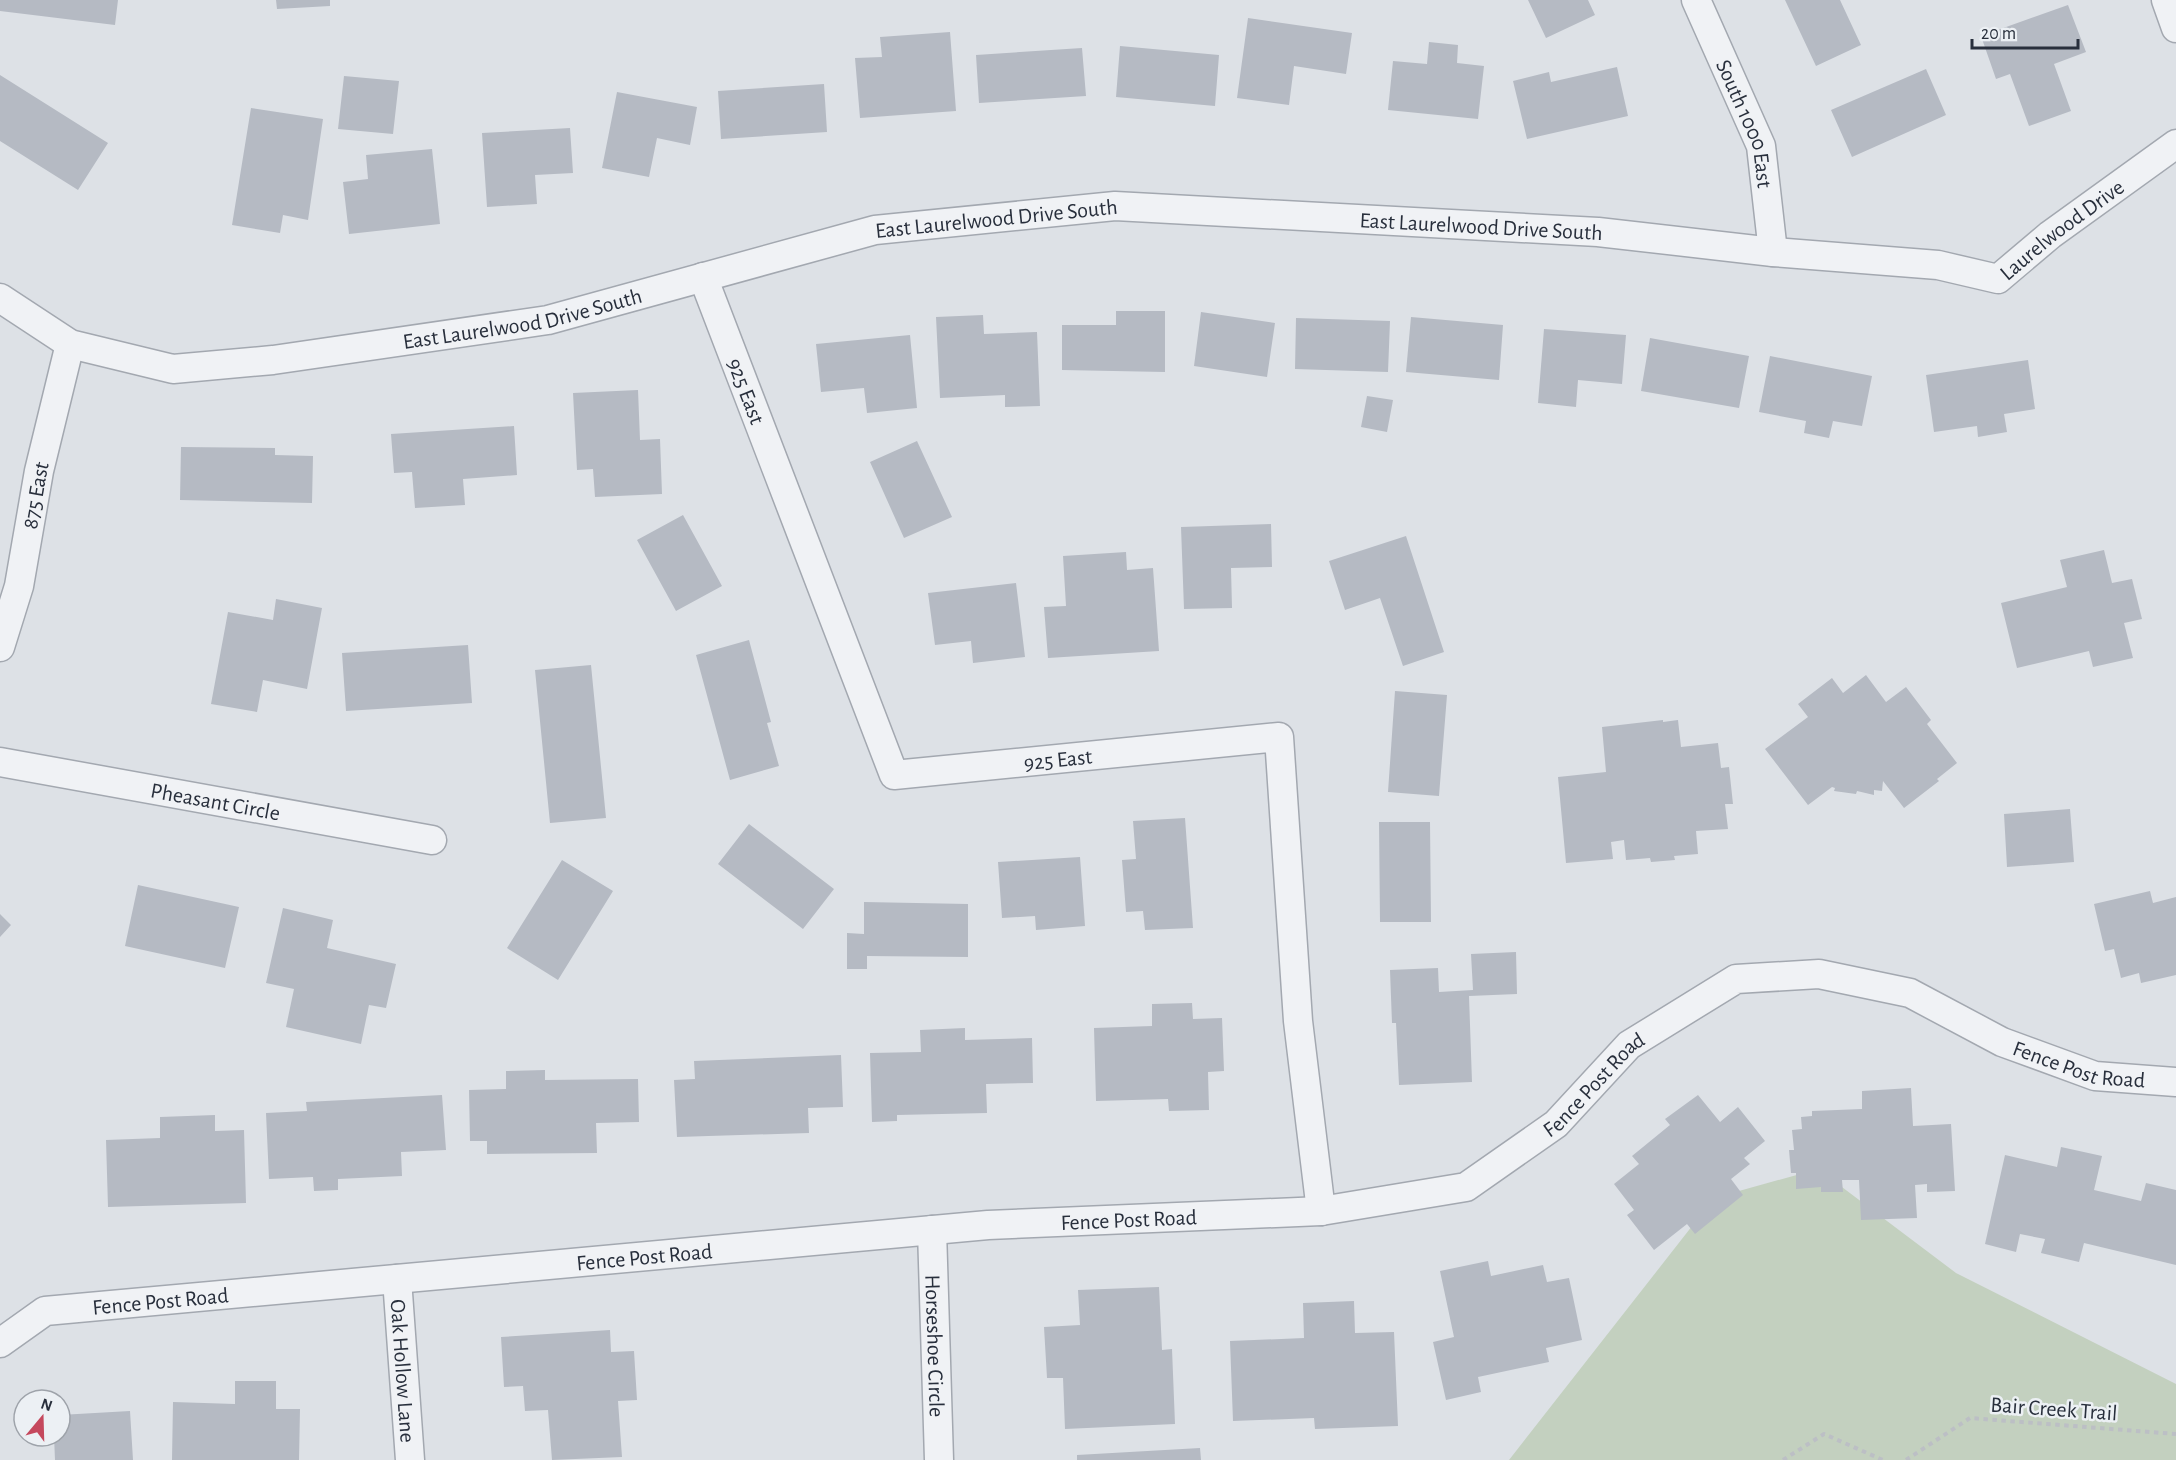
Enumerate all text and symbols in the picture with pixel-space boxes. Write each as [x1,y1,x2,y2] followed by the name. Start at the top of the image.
[1972,12,2078,50] scale bar
[1981,25,2016,43] text: 20 m
[1712,56,1776,189] street label: South 1000 East
[1996,176,2128,285] street label: Laurelwood Drive
[874,196,1118,242] street label: East Laurelwood Drive South
[1359,209,1603,244] street label: East Laurelwood Drive South
[401,285,644,353] street label: East Laurelwood Drive South
[723,355,768,427] street label: 925 East
[19,460,53,531] street label: 875 East
[1023,746,1093,774] street label: 925 East
[149,779,282,824] street label: Pheasant Circle
[1539,1028,1648,1142] street label: Fence Post Road
[2010,1037,2146,1092] street label: Fence Post Road
[1060,1206,1197,1234] street label: Fence Post Road
[575,1240,713,1274] street label: Fence Post Road
[921,1274,948,1418] street label: Horseshoe Circle
[91,1284,229,1319] street label: Fence Post Road
[386,1298,419,1443] street label: Oak Hollow Lane
[12,1388,72,1448] north arrow
[1990,1394,2118,1424] street label: Bair Creek Trail
[39,1395,54,1414] text: N

